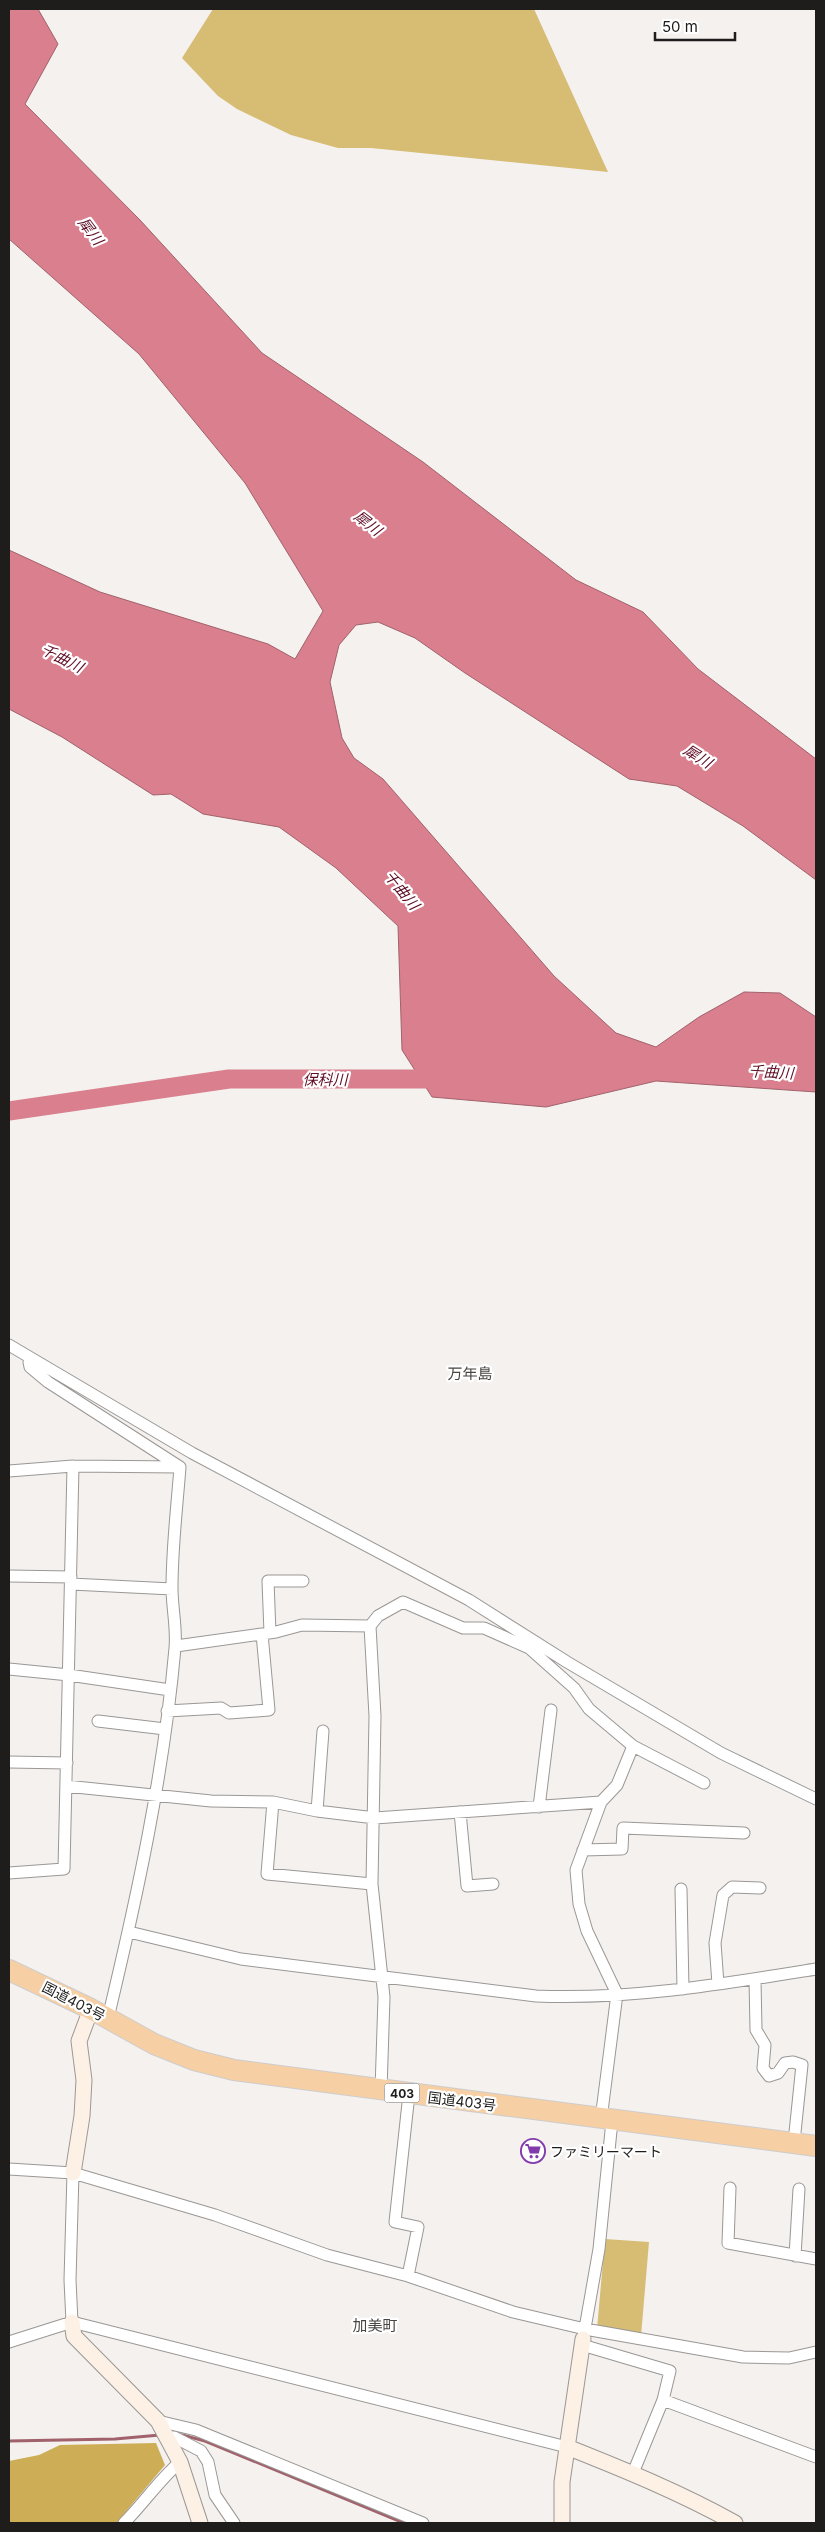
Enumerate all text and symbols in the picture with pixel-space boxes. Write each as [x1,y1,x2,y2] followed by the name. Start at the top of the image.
[655,10,735,42] scale bar
[662,17,698,36] text: 50 m
[74,213,109,250] water label: 犀川
[350,506,387,541] water label: 犀川
[38,639,88,678] water label: 千曲川
[680,740,717,773] water label: 犀川
[380,867,425,915] water label: 千曲川
[748,1061,796,1083] water label: 千曲川
[302,1070,349,1089] water label: 保科川
[447,1364,493,1383] district label: 万年島
[40,1978,108,2024] street label: 国道403号
[384,2084,420,2102] road number: 403
[427,2088,497,2114] street label: 国道403号
[520,2138,546,2164] supermarket icon: ファミリーマート
[550,2143,662,2160] place label: ファミリーマート
[352,2316,398,2335] district label: 加美町

